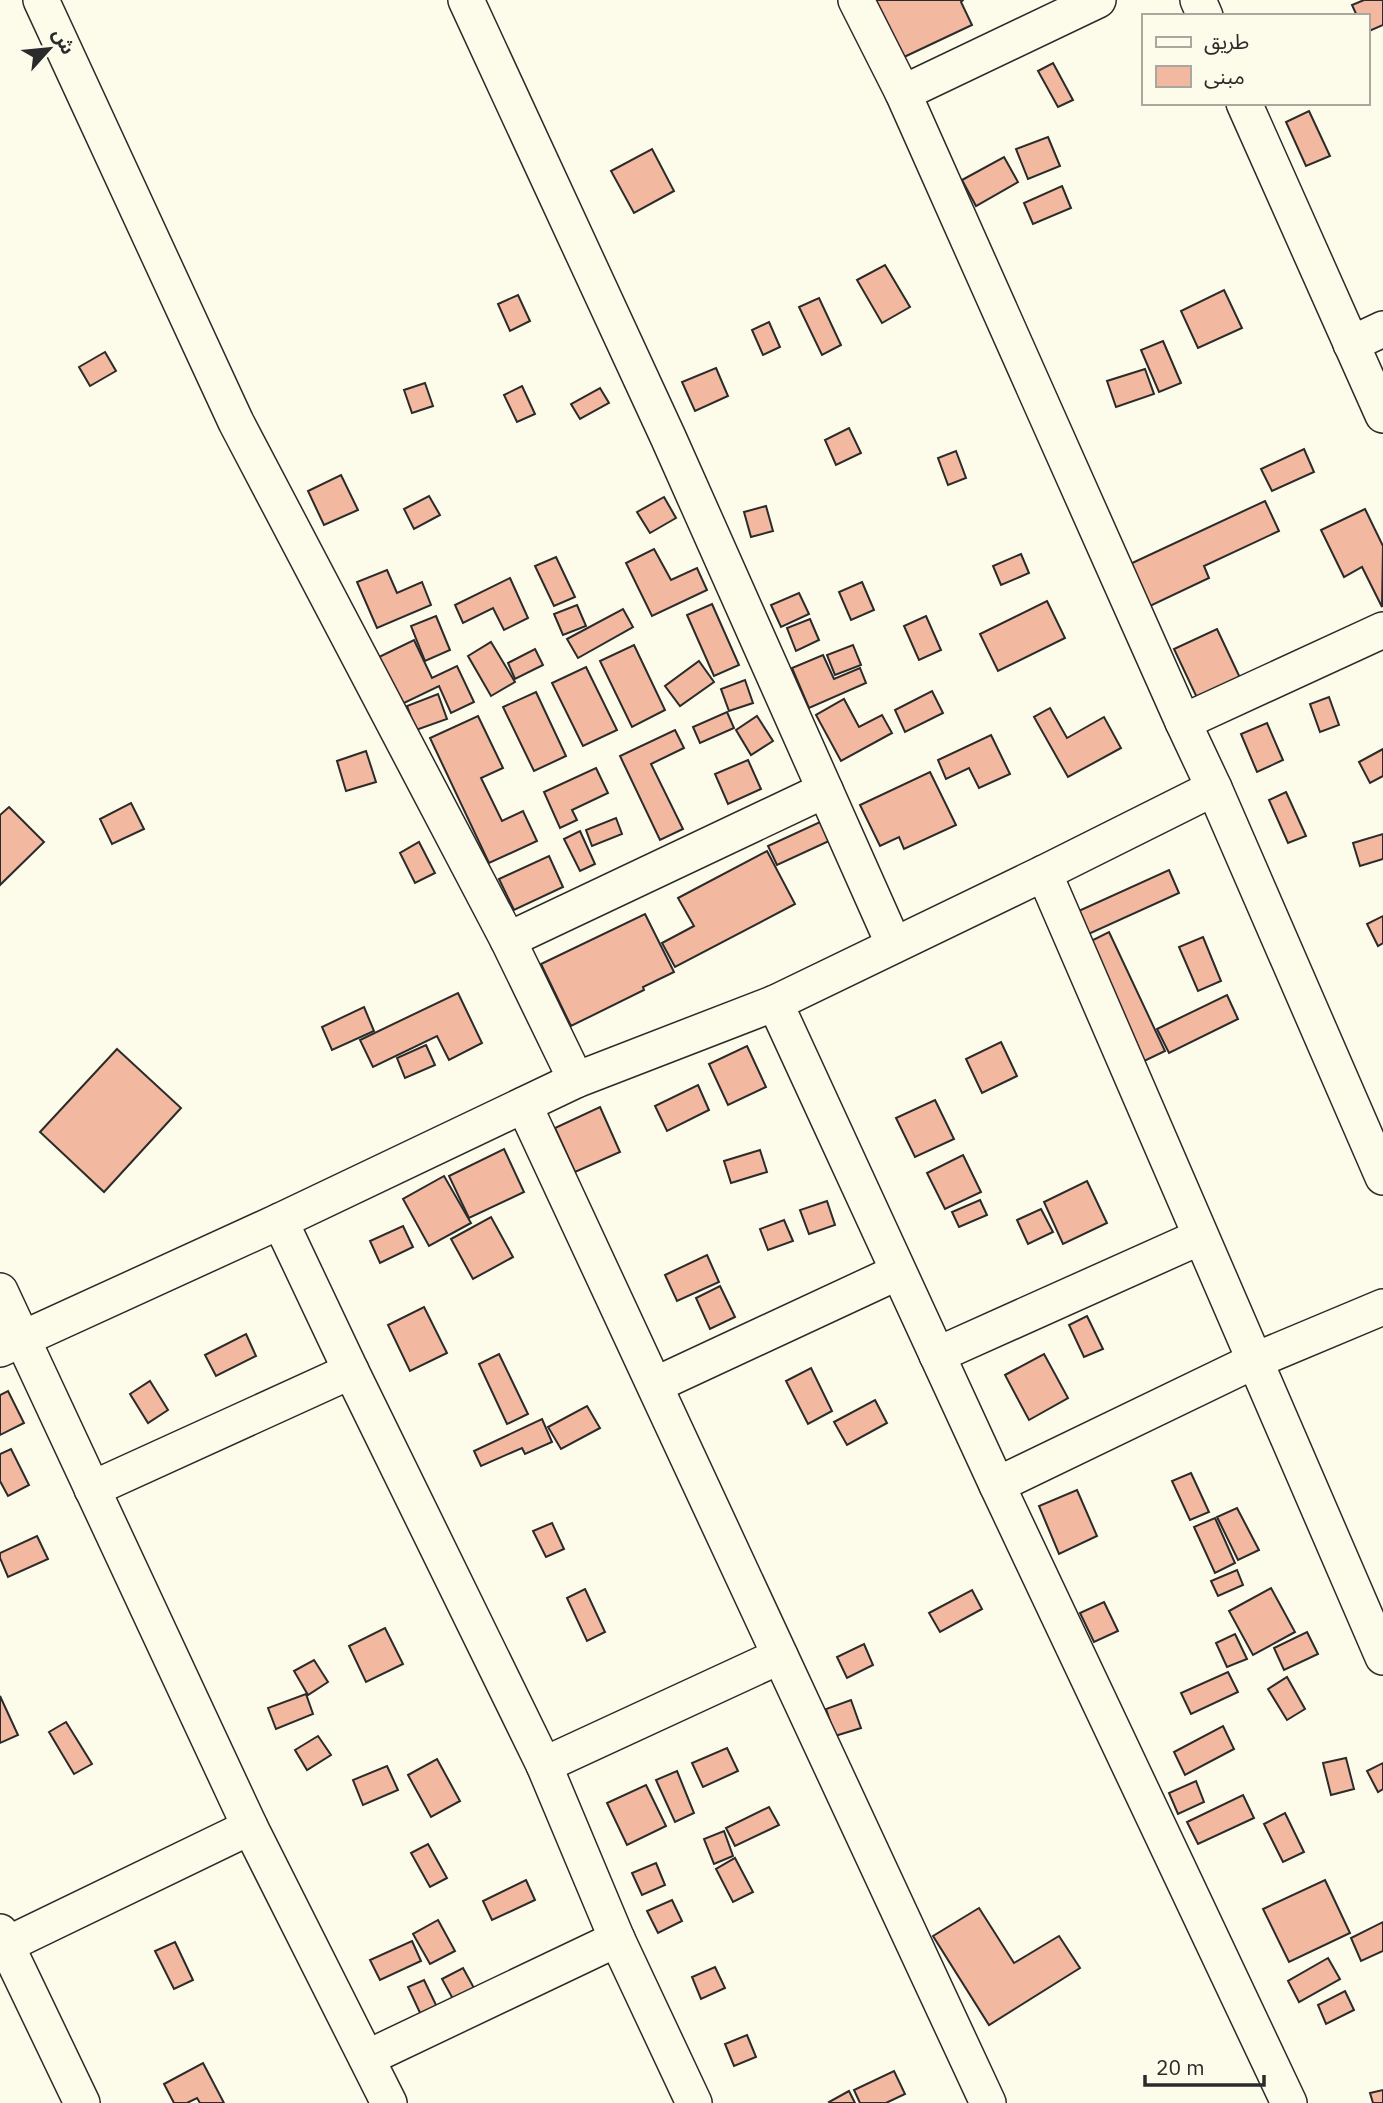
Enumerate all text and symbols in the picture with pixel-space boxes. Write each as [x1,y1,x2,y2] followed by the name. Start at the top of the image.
[14,14,84,84] north arrow
[1142,14,1369,105] legend
[48,24,81,58] text: ش
[1204,27,1249,55] text: طريق
[1204,62,1245,90] text: مبنى
[1145,2044,1264,2088] scale bar
[1156,2053,1205,2081] text: 20 m

